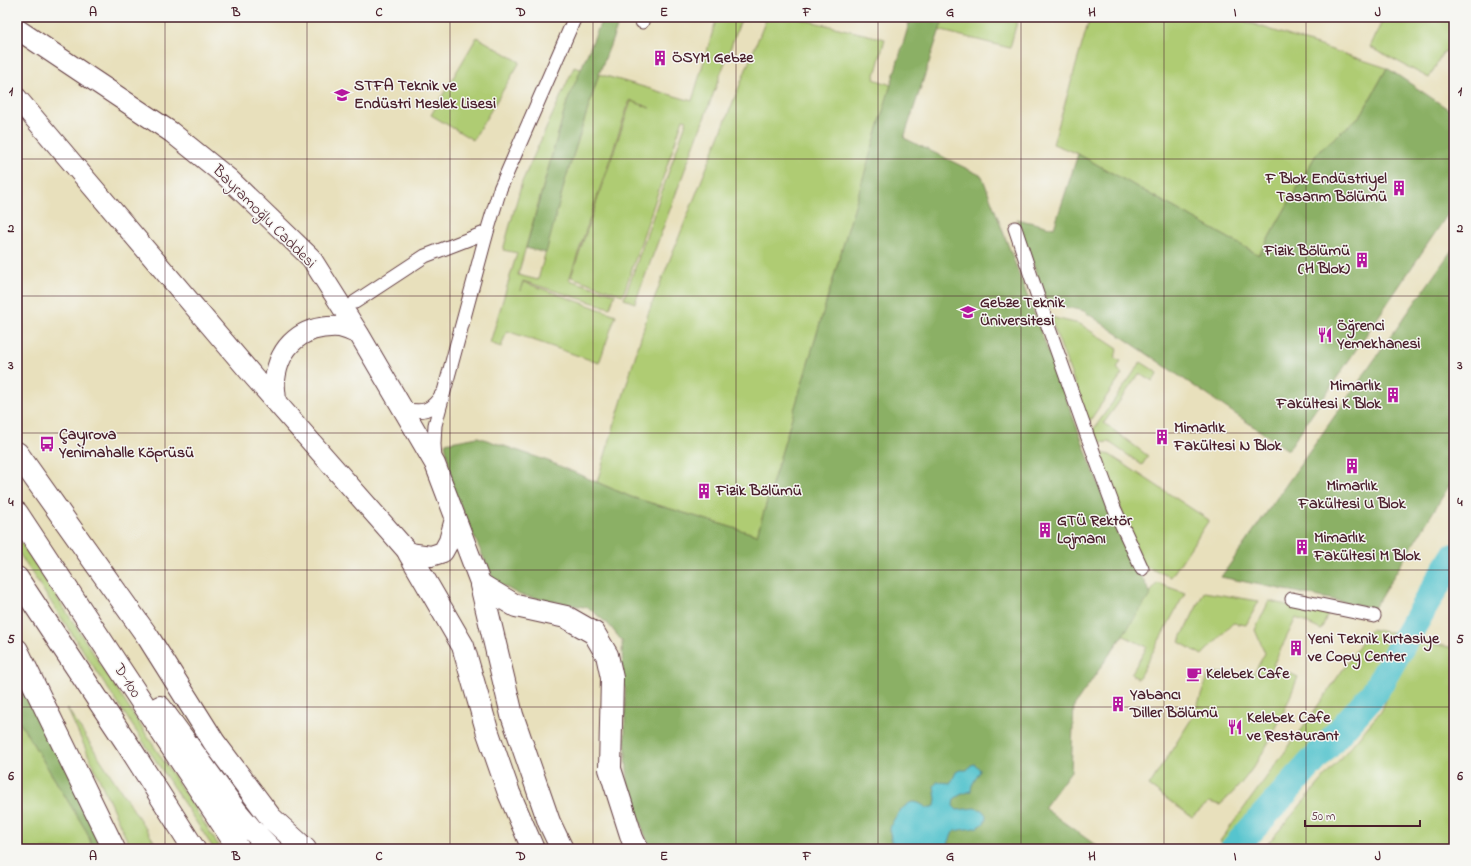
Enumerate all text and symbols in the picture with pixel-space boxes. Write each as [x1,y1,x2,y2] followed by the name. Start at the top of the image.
[89,3,97,22] text: A
[231,3,241,22] text: B
[375,3,383,22] text: C
[515,3,526,22] text: D
[660,3,668,22] text: E
[802,3,812,22] text: F
[946,3,954,22] text: G
[1088,3,1096,22] text: H
[1233,3,1237,22] text: I
[1375,3,1381,22] text: J
[672,46,754,70] place label: ÖSYM Gebze
[651,49,669,67] building icon: ÖSYM Gebze
[354,74,496,116] place label: STFA Teknik ve Endüstri Meslek Lisesi
[9,82,14,101] text: 1
[1458,82,1463,101] text: 1
[333,86,351,104] school or university icon: STFA Teknik ve Endüstri Meslek Lisesi
[206,159,322,275] street label: Bayramoğlu Caddesi
[1264,167,1387,209] place label: F Blok Endüstriyel Tasarım Bölümü
[1390,179,1408,197] building icon: F Blok Endüstriyel Tasarım Bölümü
[7,219,15,238] text: 2
[1456,219,1464,238] text: 2
[1263,239,1350,281] place label: Fizik Bölümü (H Blok)
[1353,251,1371,269] building icon: Fizik Bölümü (H Blok)
[980,291,1066,333] place label: Gebze Teknik Üniversitesi
[959,303,977,321] school or university icon: Gebze Teknik Üniversitesi
[1336,314,1421,356] place label: Öğrenci Yemekhanesi
[1316,326,1334,344] restaurant icon: Öğrenci Yemekhanesi
[7,356,14,375] text: 3
[1456,356,1463,375] text: 3
[1276,374,1382,416] place label: Mimarlık Fakültesi K Blok
[1384,386,1402,404] building icon: Mimarlık Fakültesi K Blok
[1173,416,1283,458] place label: Mimarlık Fakültesi N Blok
[58,423,194,465] place label: Çayırova Yenimahalle Köprüsü
[1153,428,1171,446] building icon: Mimarlık Fakültesi N Blok
[38,435,56,453] bus stop icon: Çayırova Yenimahalle Köprüsü
[1343,457,1361,475] building icon: Mimarlık Fakültesi U Blok
[1298,474,1406,516] place label: Mimarlık Fakültesi U Blok
[715,479,802,503] place label: Fizik Bölümü
[695,482,713,500] building icon: Fizik Bölümü
[7,493,14,512] text: 4
[1456,493,1463,512] text: 4
[1057,509,1133,551] place label: GTÜ Rektör Lojmanı
[1036,521,1054,539] building icon: GTÜ Rektör Lojmanı
[1313,526,1421,568] place label: Mimarlık Fakültesi M Blok
[1293,538,1311,556] building icon: Mimarlık Fakültesi M Blok
[1307,627,1440,670] place label: Yeni Teknik Kırtasiye ve Copy Center
[7,630,15,649] text: 5
[1456,630,1464,649] text: 5
[1287,639,1305,657] building icon: Yeni Teknik Kırtasiye ve Copy Center
[106,658,147,703] street label: D-100
[1206,662,1290,686] place label: Kelebek Cafe
[1185,665,1203,683] cafe icon: Kelebek Cafe
[1129,683,1218,725] place label: Yabancı Diller Bölümü
[1109,695,1127,713] building icon: Yabancı Diller Bölümü
[1246,706,1340,748] place label: Kelebek Cafe ve Restaurant
[1226,718,1244,736] restaurant icon: Kelebek Cafe ve Restaurant
[7,767,14,786] text: 6
[1456,767,1463,786] text: 6
[1305,802,1420,828] scale bar
[1311,808,1335,826] text: 50 m
[89,847,97,866] text: A
[231,847,241,866] text: B
[375,847,383,866] text: C
[515,847,526,866] text: D
[660,847,668,866] text: E
[802,847,812,866] text: F
[946,847,954,866] text: G
[1088,847,1096,866] text: H
[1233,847,1237,866] text: I
[1375,847,1381,866] text: J

